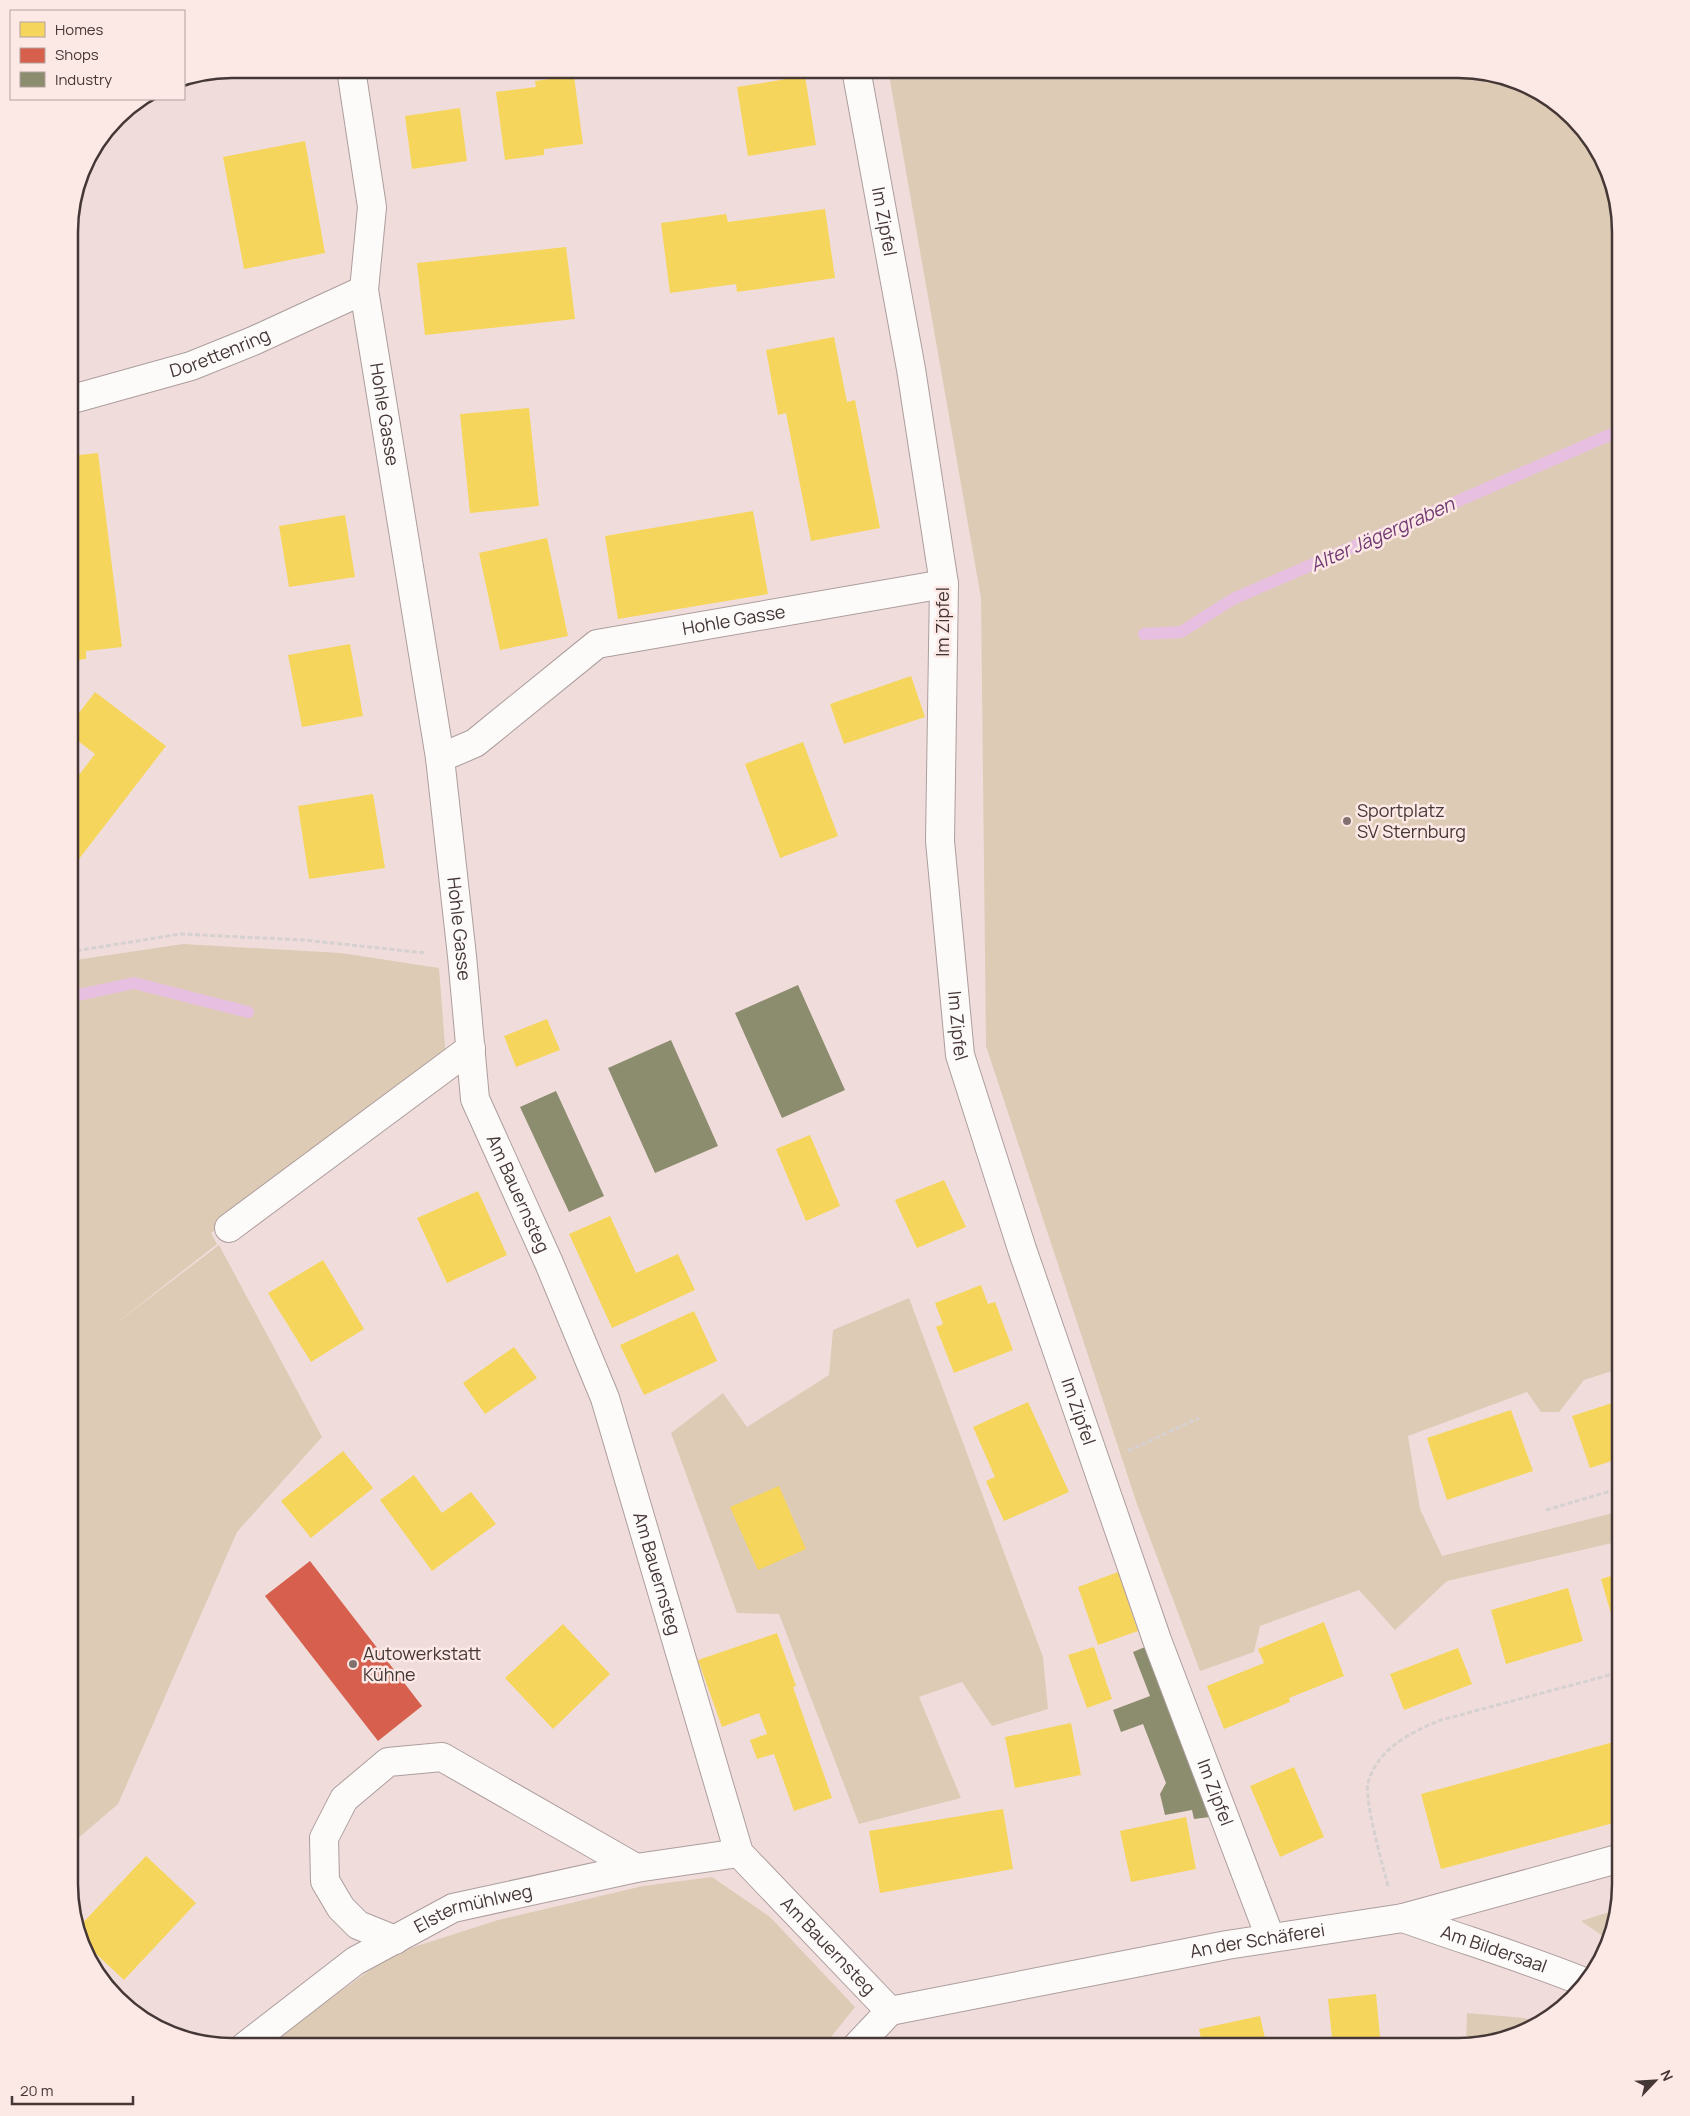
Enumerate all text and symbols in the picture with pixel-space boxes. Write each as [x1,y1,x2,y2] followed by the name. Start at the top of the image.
[10,10,185,100] legend
[55,19,104,40] text: Homes
[55,44,99,65] text: Shops
[55,69,112,90] text: Industry
[867,185,903,258] street label: Im Zipfel
[167,322,273,382] street label: Dorettenring
[365,361,405,468] street label: Hohle Gasse
[1306,490,1459,577] water label: Alter Jägergraben
[930,587,954,657] street label: Im Zipfel
[680,599,787,640] street label: Hohle Gasse
[1357,798,1466,843] place label: Sportplatz SV Sternburg
[1341,815,1353,827] marker: Sportplatz SV Sternburg
[442,876,477,982] street label: Hohle Gasse
[943,990,974,1063] street label: Im Zipfel
[482,1131,556,1256] street label: Am Bauernsteg
[1056,1374,1102,1448] street label: Im Zipfel
[628,1509,687,1638] street label: Am Bauernsteg
[363,1641,481,1686] place label: Autowerkstatt Kühne
[347,1658,359,1670] marker: Autowerkstatt Kühne
[1192,1755,1240,1829] street label: Im Zipfel
[409,1878,534,1938] street label: Elstermühlweg
[776,1891,881,2000] street label: Am Bauernsteg
[1188,1917,1326,1963] street label: An der Schäferei
[1438,1919,1551,1978] street label: Am Bildersaal
[1630,2056,1680,2106] north arrow
[1656,2067,1678,2084] text: N
[12,2074,134,2106] scale bar
[20,2080,53,2101] text: 20 m

